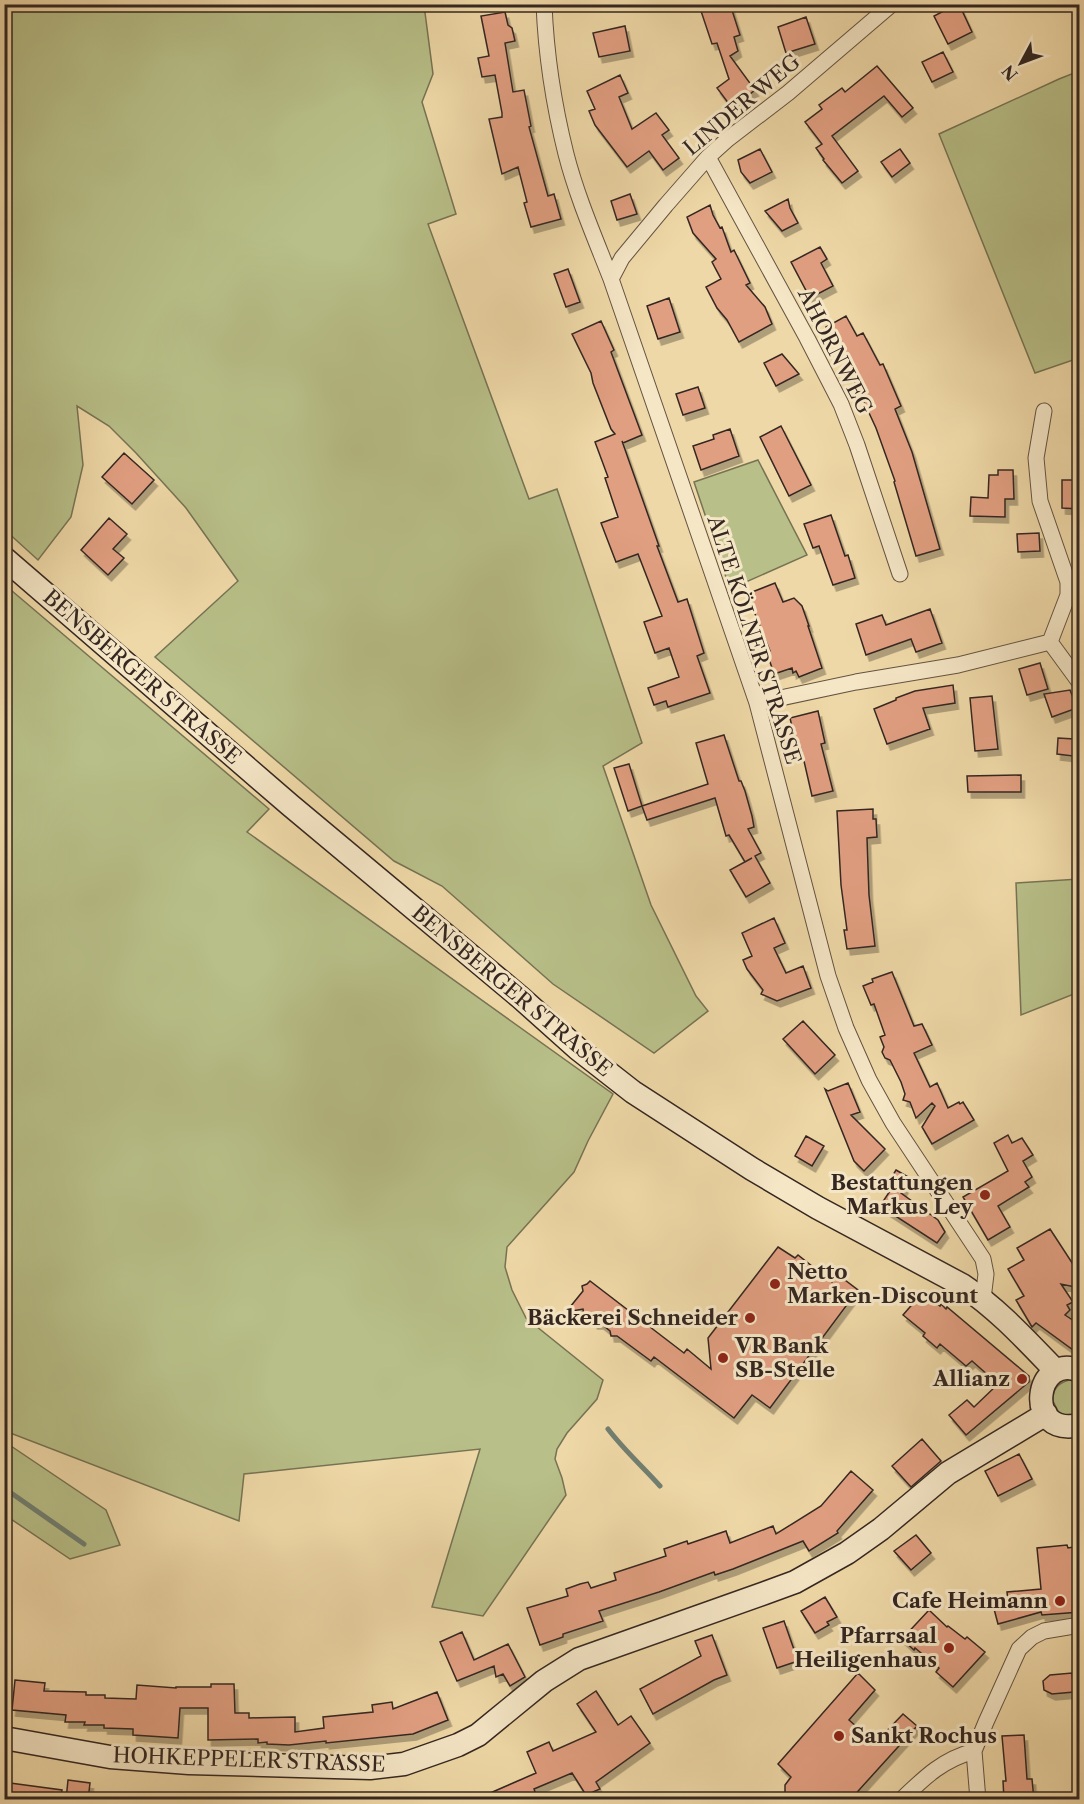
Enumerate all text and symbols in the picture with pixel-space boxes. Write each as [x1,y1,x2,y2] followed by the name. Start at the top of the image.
[991,33,1051,93] north arrow
[679,49,805,160] street label: LINDER WEG
[998,61,1022,85] text: N
[793,283,878,418] street label: AHORNWEG
[702,511,807,767] street label: ALTE KÖLNER STRASSE
[38,584,246,769] street label: BENSBERGER STRASSE
[407,900,617,1082] street label: BENSBERGER STRASSE
[830,1170,974,1219] place label: Bestattungen Markus Ley
[978,1188,992,1202] marker: Bestattungen Markus Ley
[787,1259,978,1308] place label: Netto Marken-Discount
[768,1277,782,1291] marker: Netto Marken-Discount
[527,1305,739,1330] place label: Bäckerei Schneider
[743,1311,757,1325] marker: Bäckerei Schneider
[734,1333,835,1382] place label: VR Bank SB-Stelle
[716,1351,730,1365] marker: VR Bank SB-Stelle
[932,1366,1010,1391] place label: Allianz
[1015,1372,1029,1386] marker: Allianz
[892,1588,1049,1613] place label: Cafe Heimann
[1053,1594,1067,1608] marker: Cafe Heimann
[794,1623,937,1672] place label: Pfarrsaal Heiligenhaus
[942,1641,956,1655] marker: Pfarrsaal Heiligenhaus
[851,1723,997,1748] place label: Sankt Rochus
[832,1729,846,1743] marker: Sankt Rochus
[112,1742,386,1777] street label: HOHKEPPELER STRASSE

